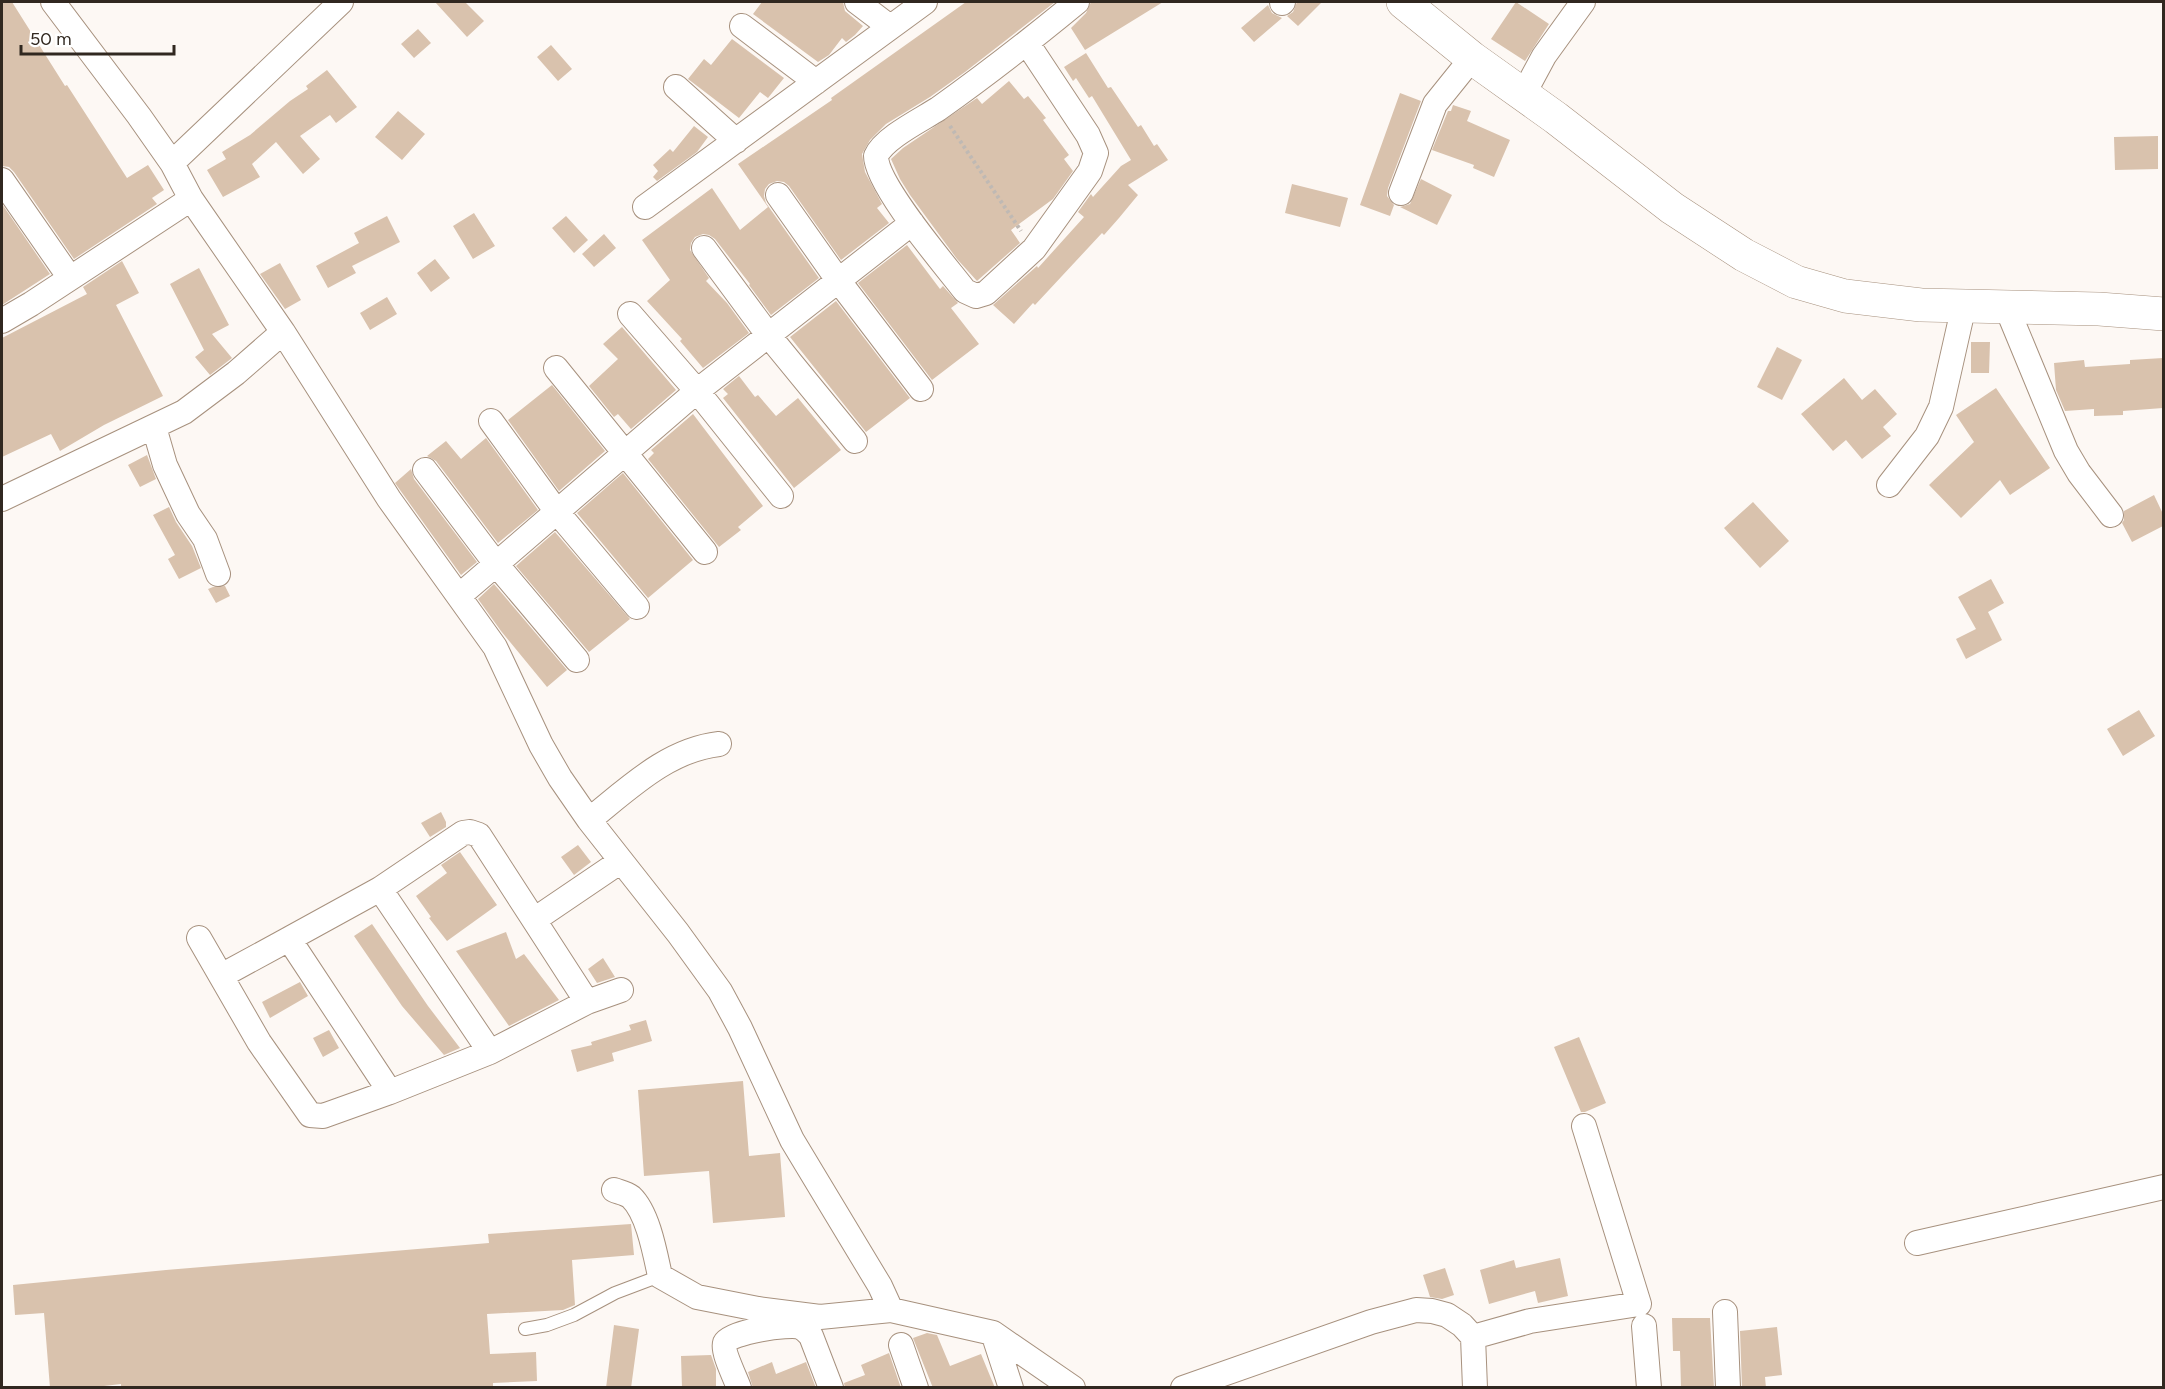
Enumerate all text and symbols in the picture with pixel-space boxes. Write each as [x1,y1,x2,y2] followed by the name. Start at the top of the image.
[21,18,174,56] scale bar
[30,28,72,50] text: 50 m

